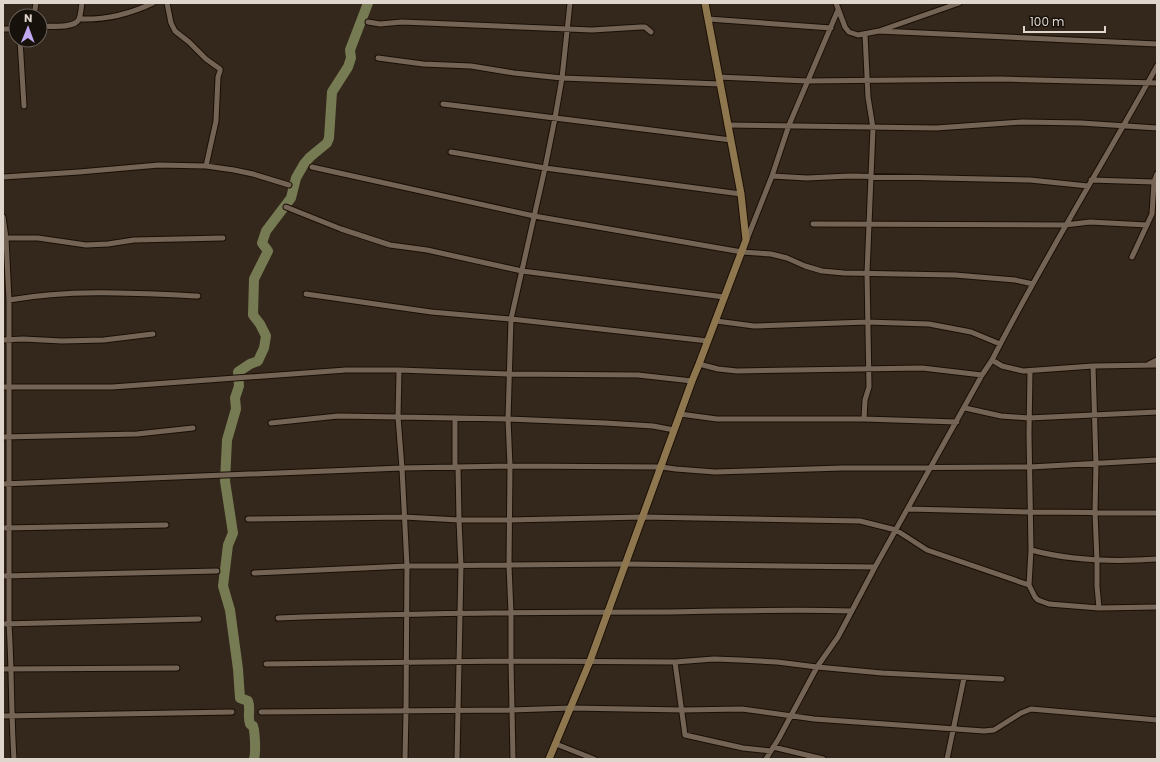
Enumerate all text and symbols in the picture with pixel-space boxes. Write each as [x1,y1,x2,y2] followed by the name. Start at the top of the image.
[8,8,48,48] north arrow
[1024,8,1105,34] scale bar
[24,10,32,26] text: N
[1030,13,1064,30] text: 100 m

